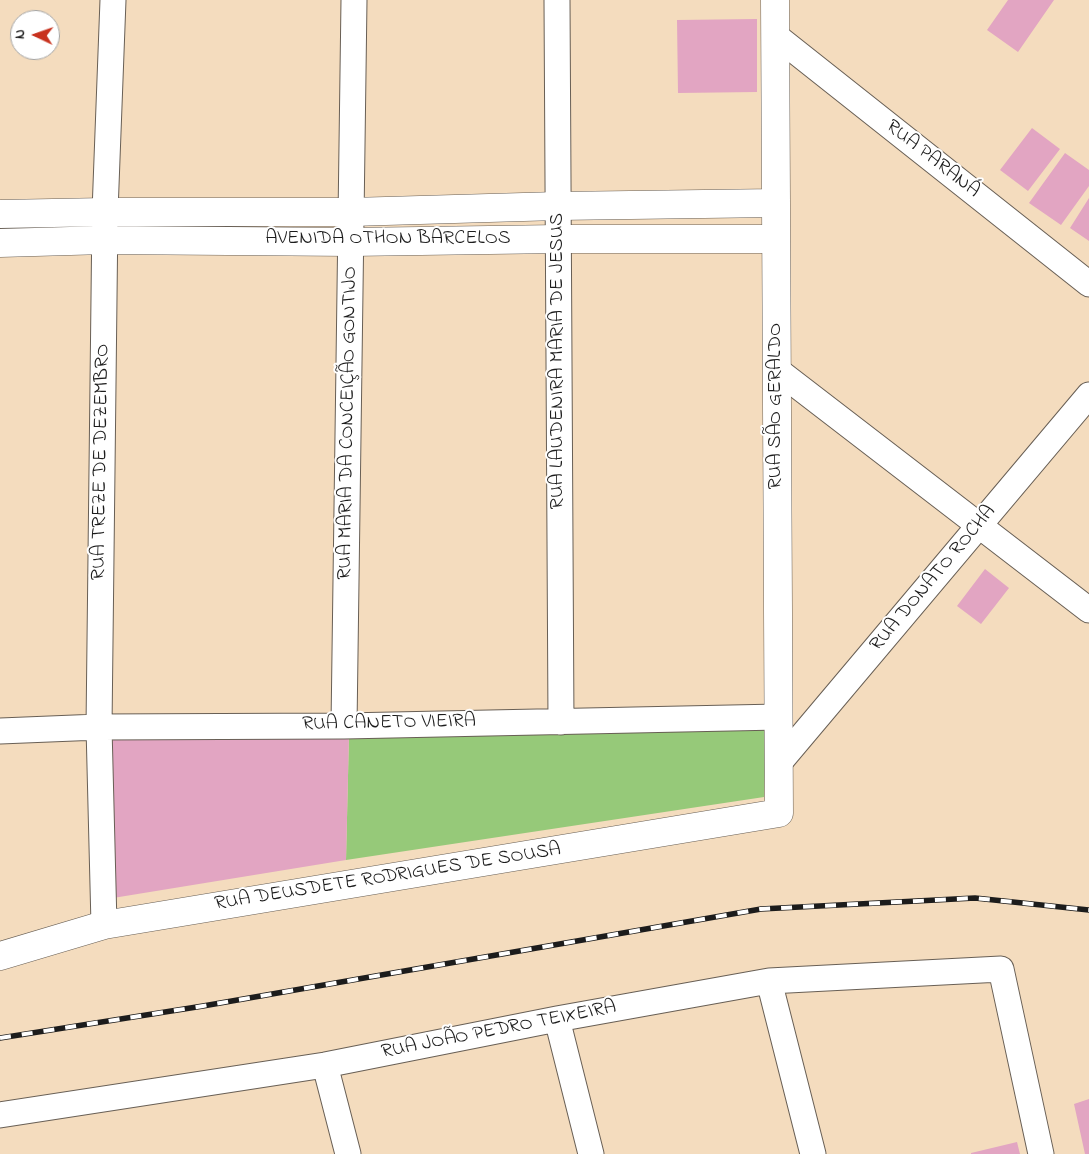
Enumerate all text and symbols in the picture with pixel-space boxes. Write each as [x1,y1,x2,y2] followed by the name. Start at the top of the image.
[10,10,60,60] north arrow
[10,29,31,40] text: N
[880,116,984,204] street label: RUA PARANÁ
[547,213,571,509] street label: RUA LAUDENIRA MARIA DE JESUS
[265,228,511,252] street label: AVENIDA OTHON BARCELOS
[334,266,364,580] street label: RUA MARIA DA CONCEIÇÃO GONTIJO
[765,323,789,489] street label: RUA SÃO GERALDO
[88,344,116,580] street label: RUA TREZE DE DEZEMBRO
[866,501,1002,657] street label: RUA DONATO ROCHA
[302,710,476,738] street label: RUA CANETO VIEIRA
[213,839,563,917] street label: RUA DEUSDETE RODRIGUES DE SOUSA
[380,996,618,1066] street label: RUA JOÃO PEDRO TEIXEIRA

